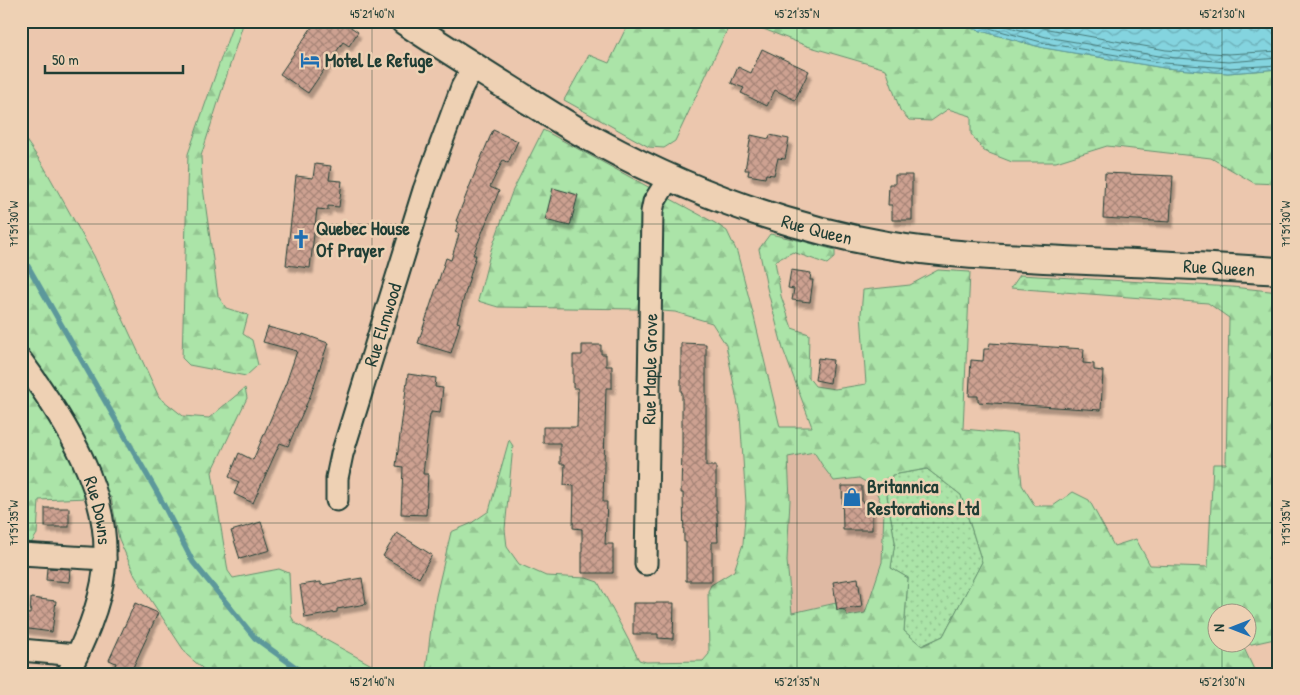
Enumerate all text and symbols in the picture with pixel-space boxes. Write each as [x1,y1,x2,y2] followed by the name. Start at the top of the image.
[350,5,394,22] text: 45°21'40"N
[775,5,819,22] text: 45°21'35"N
[1199,5,1245,22] text: 45°21'30"N
[45,42,182,74] scale bar
[325,47,434,74] place label: Motel Le Refuge
[52,49,79,70] text: 50 m
[299,49,321,71] hotel icon: Motel Le Refuge
[5,200,22,247] text: 71°51'30"W
[1277,200,1294,247] text: 71°51'30"W
[779,207,855,251] street label: Rue Queen
[316,215,410,264] place label: Quebec House Of Prayer
[290,228,312,250] church icon: Quebec House Of Prayer
[1183,252,1256,282] street label: Rue Queen
[357,279,408,370] street label: Rue Elmwood
[635,313,663,425] street label: Rue Maple Grove
[78,472,118,545] street label: Rue Downs
[867,473,980,521] place label: Britannica Restorations Ltd
[841,486,863,508] shop icon: Britannica Restorations Ltd
[5,499,22,546] text: 71°51'35"W
[1277,499,1294,546] text: 71°51'35"W
[1208,602,1258,652] north arrow
[1209,624,1228,632] text: N
[350,673,394,690] text: 45°21'40"N
[775,673,819,690] text: 45°21'35"N
[1199,673,1245,690] text: 45°21'30"N

